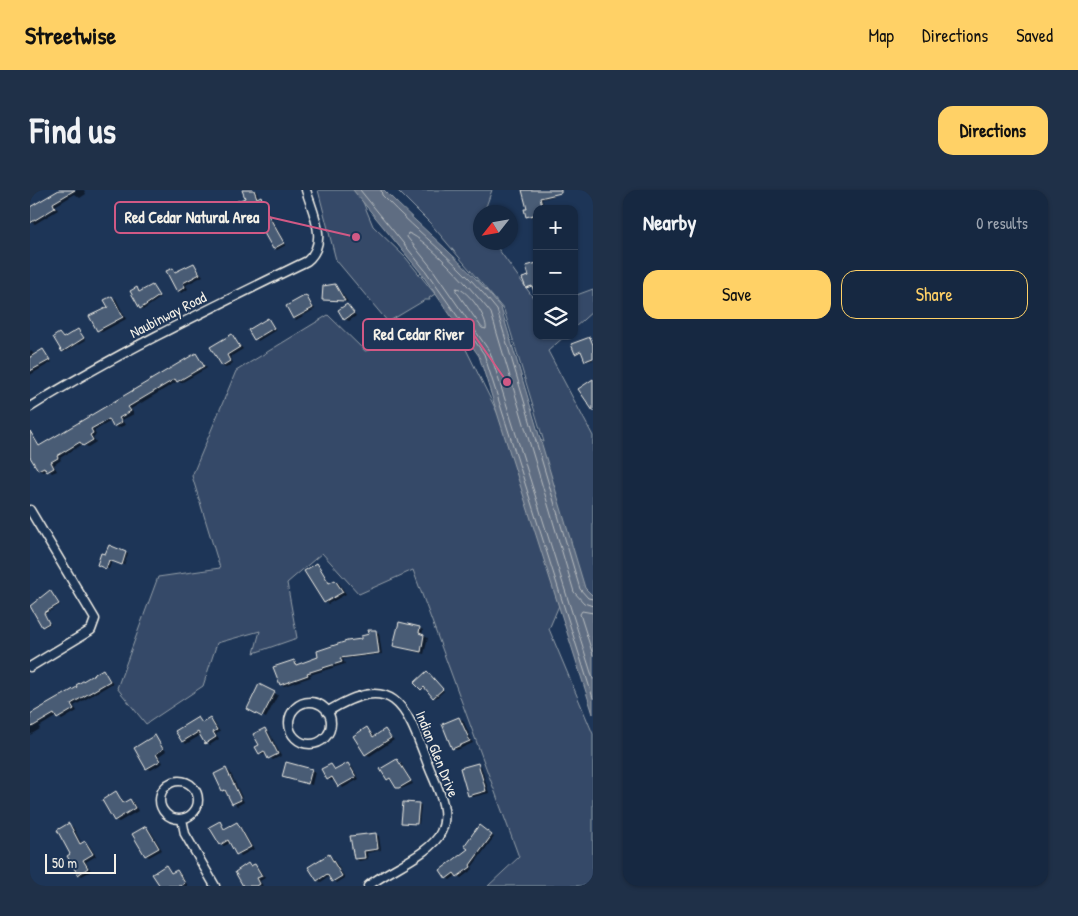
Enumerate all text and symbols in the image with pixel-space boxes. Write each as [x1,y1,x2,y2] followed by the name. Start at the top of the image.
[25,19,116,51] text: Streetwise
[869,23,894,48] text: Map
[922,23,988,48] text: Directions
[1016,23,1053,48] text: Saved
[938,106,1048,155] button: Directions
[30,107,116,154] text: Find us
[115,202,269,233] callout: Red Cedar Natural Area
[473,205,518,250] north arrow
[533,205,578,340] map controls
[533,205,578,250] button: +
[125,206,260,228] text: Red Cedar Natural Area
[643,208,696,237] text: Nearby
[976,212,1028,234] text: 0 results
[533,250,578,295] button: −
[643,270,831,319] button: Save
[841,270,1028,319] button: Share
[126,286,210,343] street label: Naubinway Road
[533,295,578,340] button: layers
[363,319,474,350] callout: Red Cedar River
[374,323,465,345] text: Red Cedar River
[411,708,464,800] street label: Indian Glen Drive
[45,851,116,874] scale bar
[52,853,77,872] text: 50 m

